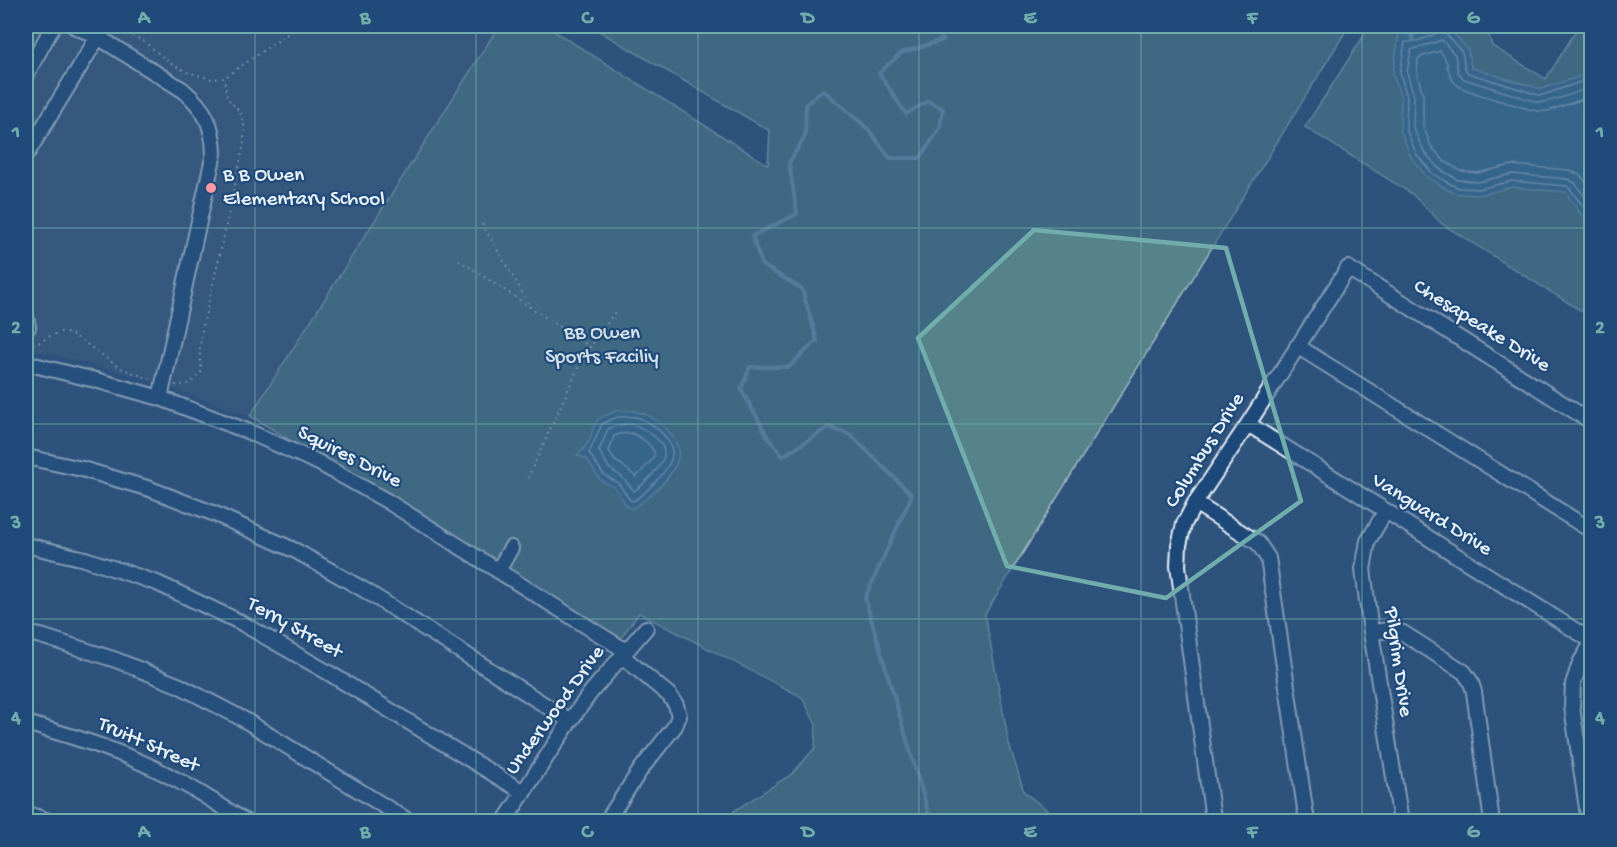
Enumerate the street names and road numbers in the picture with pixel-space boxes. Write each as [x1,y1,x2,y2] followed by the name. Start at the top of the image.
[1408,275,1555,380] street label: Chesapeake Drive
[1161,388,1252,513] street label: Columbus Drive
[293,421,406,495] street label: Squires Drive
[1365,468,1497,564] street label: Vanguard Drive
[241,592,348,667] street label: Terry Street
[1377,605,1417,720] street label: Pilgrim Drive
[501,641,612,781] street label: Underwood Drive
[93,712,205,780] street label: Truitt Street

